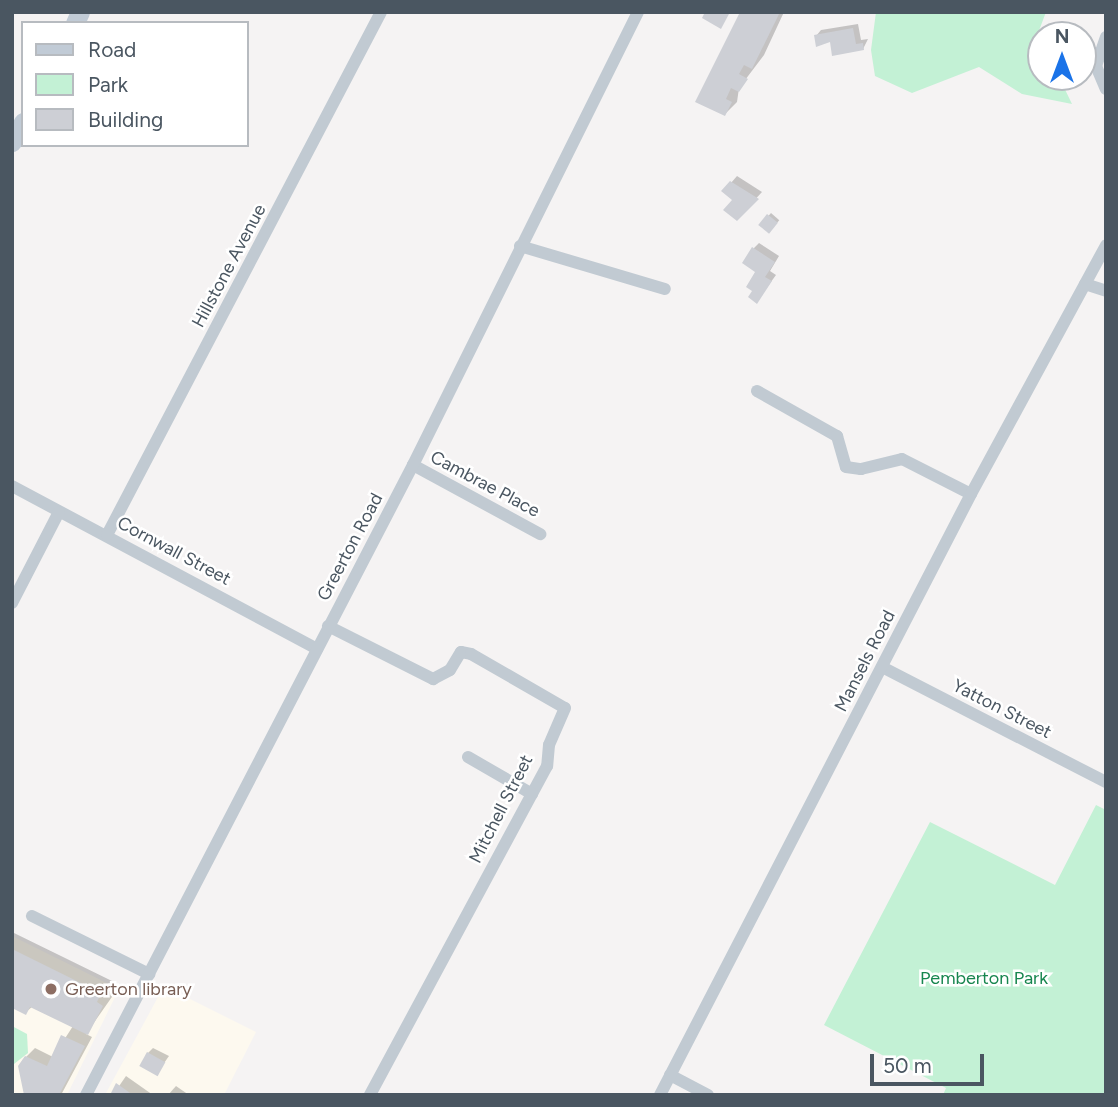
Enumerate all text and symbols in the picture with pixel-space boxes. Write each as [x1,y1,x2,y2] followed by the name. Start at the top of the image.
[21,21,248,147] legend
[1027,21,1097,91] north arrow
[1055,25,1069,48] text: N
[88,37,136,62] text: Road
[88,72,128,97] text: Park
[88,107,163,132] text: Building
[187,201,271,331] street label: Hillstone Avenue
[427,446,543,522] street label: Cambrae Place
[313,490,387,604] street label: Greerton Road
[114,512,234,590] street label: Cornwall Street
[830,607,900,715] street label: Mansels Road
[949,675,1055,743] street label: Yatton Street
[464,751,538,867] street label: Mitchell Street
[920,967,1048,989] park label: Pemberton Park
[65,978,192,1000] place label: Greerton library
[43,981,59,997] marker: Greerton library
[873,1040,987,1084] scale bar
[883,1053,932,1078] text: 50 m

